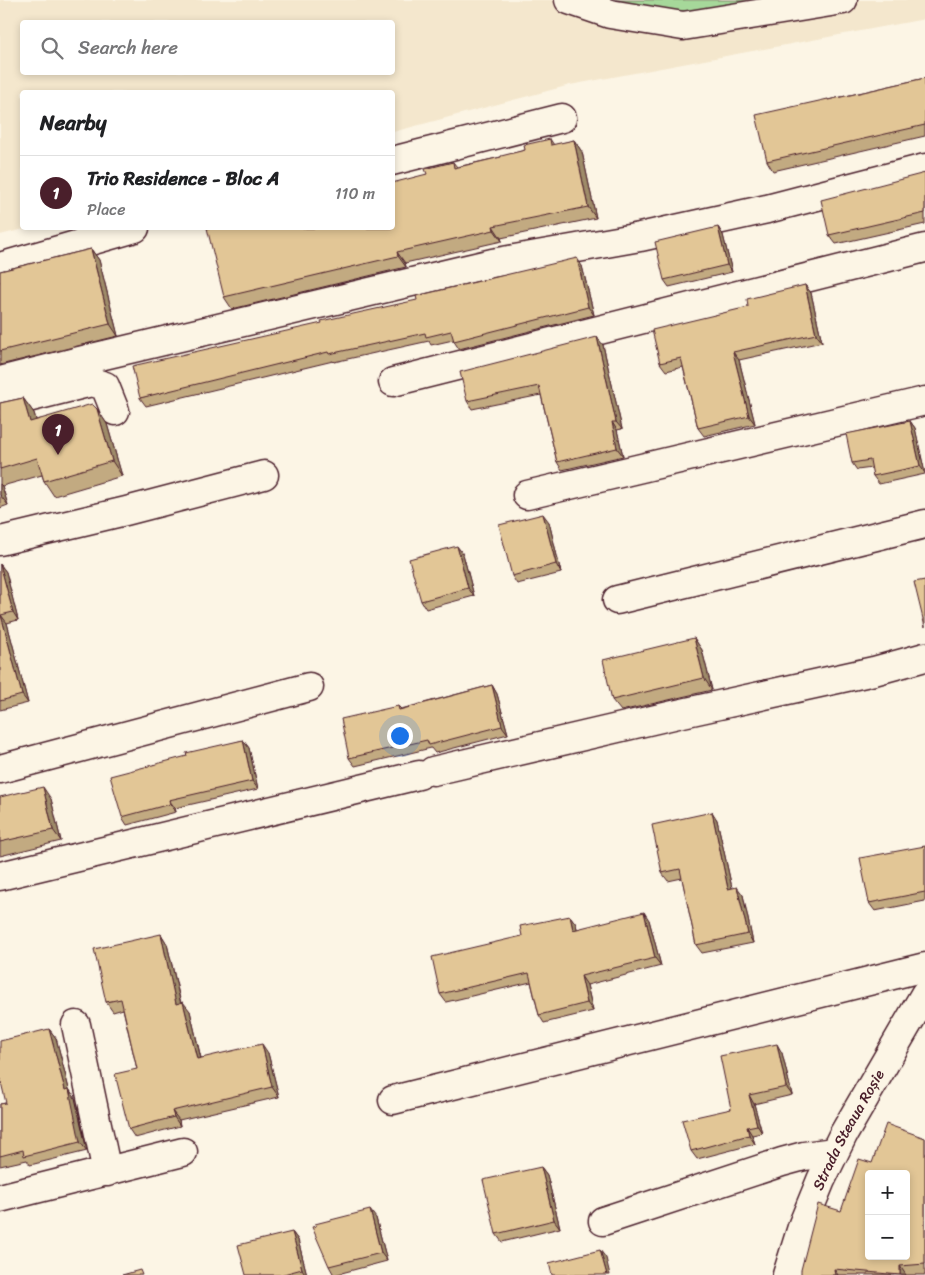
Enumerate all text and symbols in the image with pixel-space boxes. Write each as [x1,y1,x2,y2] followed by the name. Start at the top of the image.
[20,20,395,75] search box
[78,31,178,64] text: Search here
[38,34,66,62] icon: search
[40,104,106,142] text: Nearby
[87,162,279,195] text: Trio Residence - Bloc A
[53,179,59,208] text: 1
[335,179,375,208] text: 110 m
[87,195,126,224] text: Place
[42,414,74,455] pin: 1
[387,723,413,749] your location
[805,1064,891,1194] street label: Strada Steaua Roșie
[865,1170,910,1260] map controls
[865,1170,910,1215] button: +
[865,1215,910,1260] button: −

